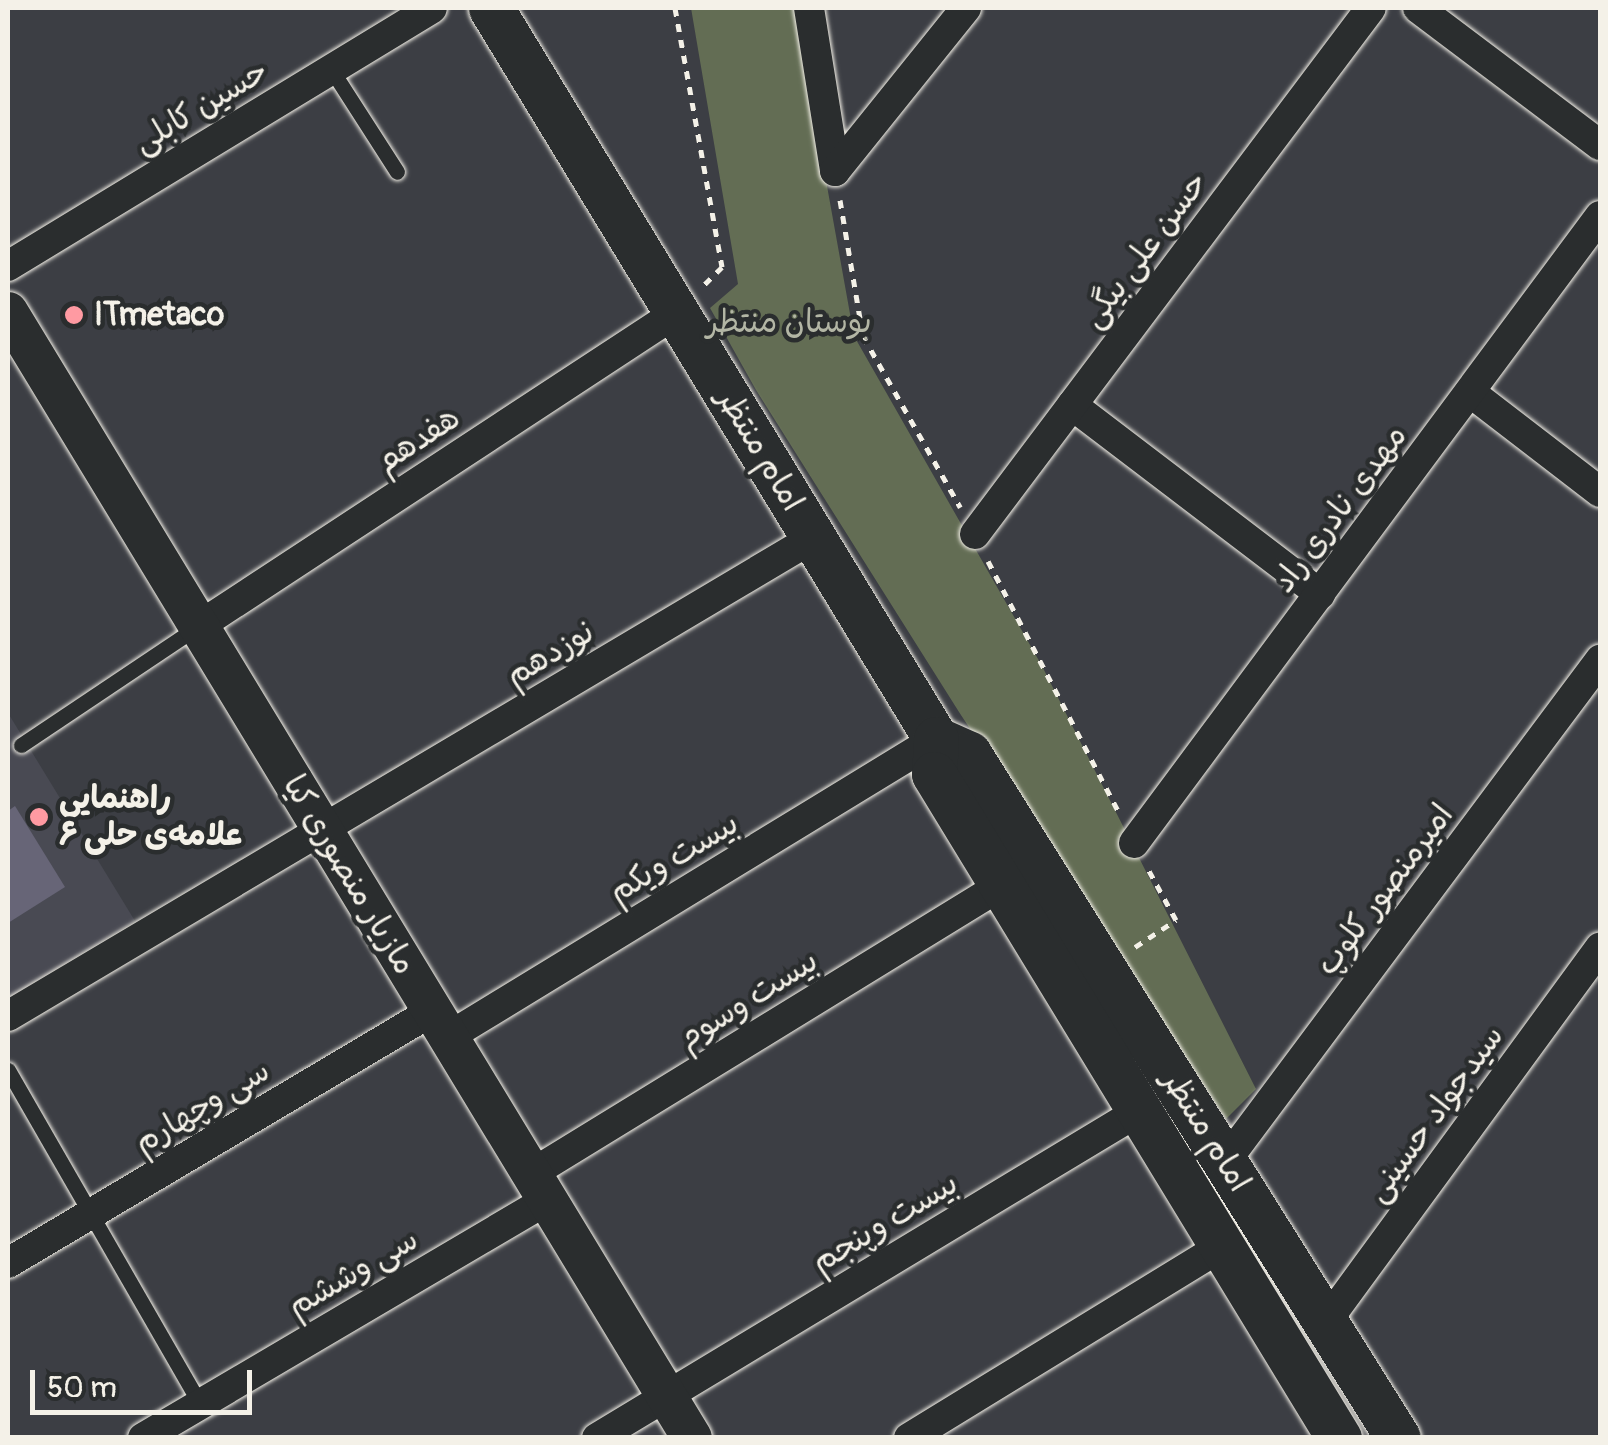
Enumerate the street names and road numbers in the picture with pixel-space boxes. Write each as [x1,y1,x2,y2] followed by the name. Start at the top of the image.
[127,52,275,162] street label: حسین کابلی
[1074,164,1216,336] street label: حسن علی بیگی
[708,381,812,519] street label: امام منتظر
[369,399,467,481] street label: هفدهم
[1265,418,1415,600] street label: مهدی نادری راد
[499,613,601,695] street label: نوزدهم
[274,768,424,982] street label: مازیار منصوری کیا
[1308,797,1462,983] street label: امیرمنصور کلوپ
[602,804,746,912] street label: بیست ویکم
[671,942,825,1058] street label: بیست وسوم
[1358,1018,1512,1210] street label: سیدجواد حسینی
[127,1052,277,1162] street label: سی وچهارم
[1153,1063,1259,1199] street label: امام منتظر
[805,1164,965,1282] street label: بیست وپنجم
[281,1220,425,1326] street label: سی وششم

